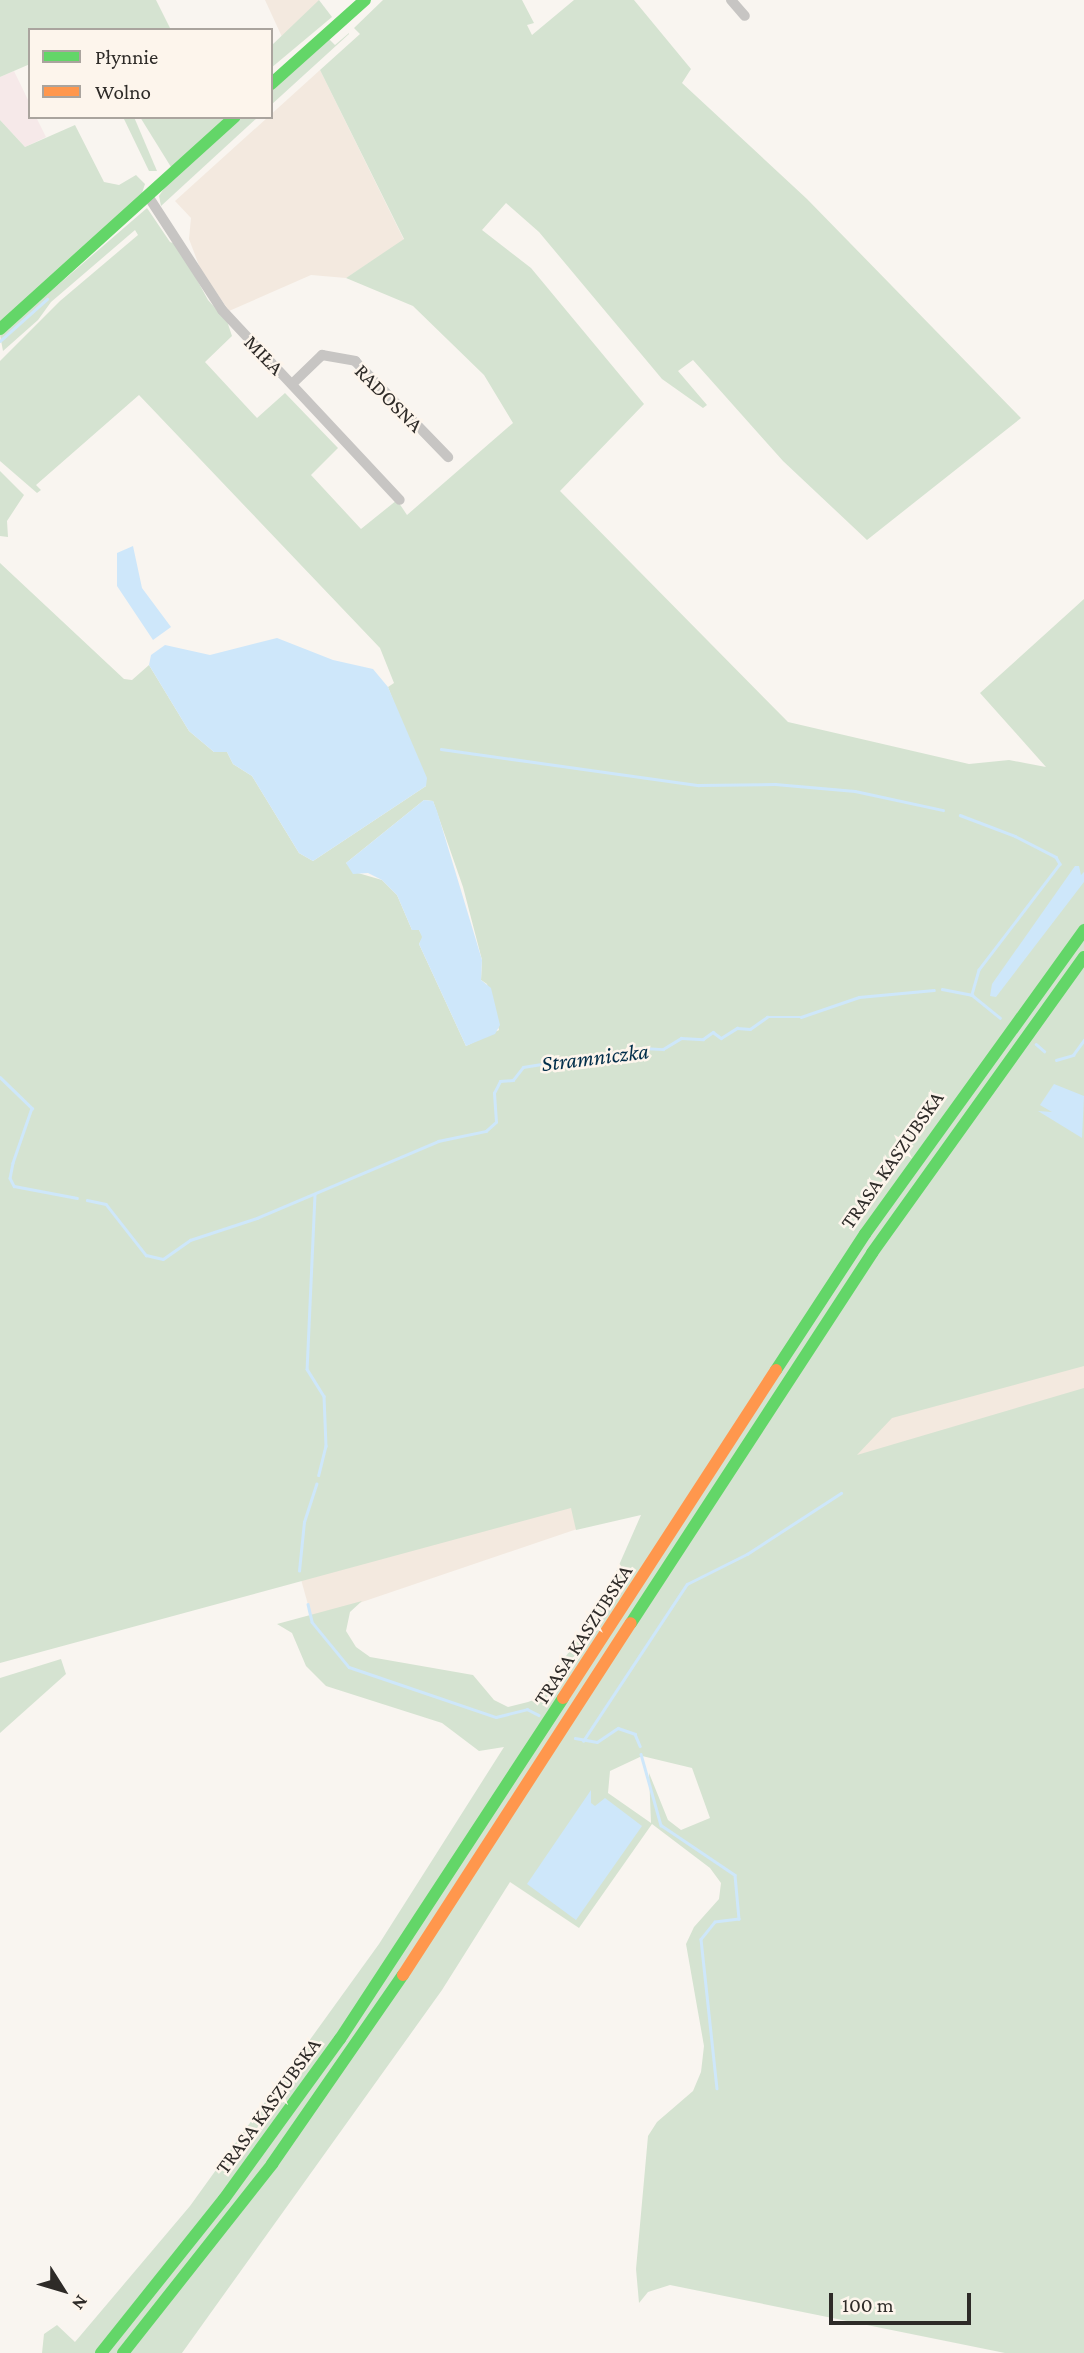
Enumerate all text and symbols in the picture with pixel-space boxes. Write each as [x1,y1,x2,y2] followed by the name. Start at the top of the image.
[28,28,273,119] legend
[95,45,158,69] text: Płynnie
[95,80,151,104] text: Wolno
[239,330,289,380] street label: MIŁA
[350,359,428,437] street label: RADOSNA
[540,1037,650,1077] water label: Stramniczka
[835,1086,949,1234] street label: TRASA KASZUBSKA
[528,1560,638,1710] street label: TRASA KASZUBSKA
[210,2033,326,2179] street label: TRASA KASZUBSKA
[28,2255,98,2325] north arrow
[832,2280,974,2324] scale bar
[68,2291,92,2314] text: N
[842,2293,894,2317] text: 100 m

